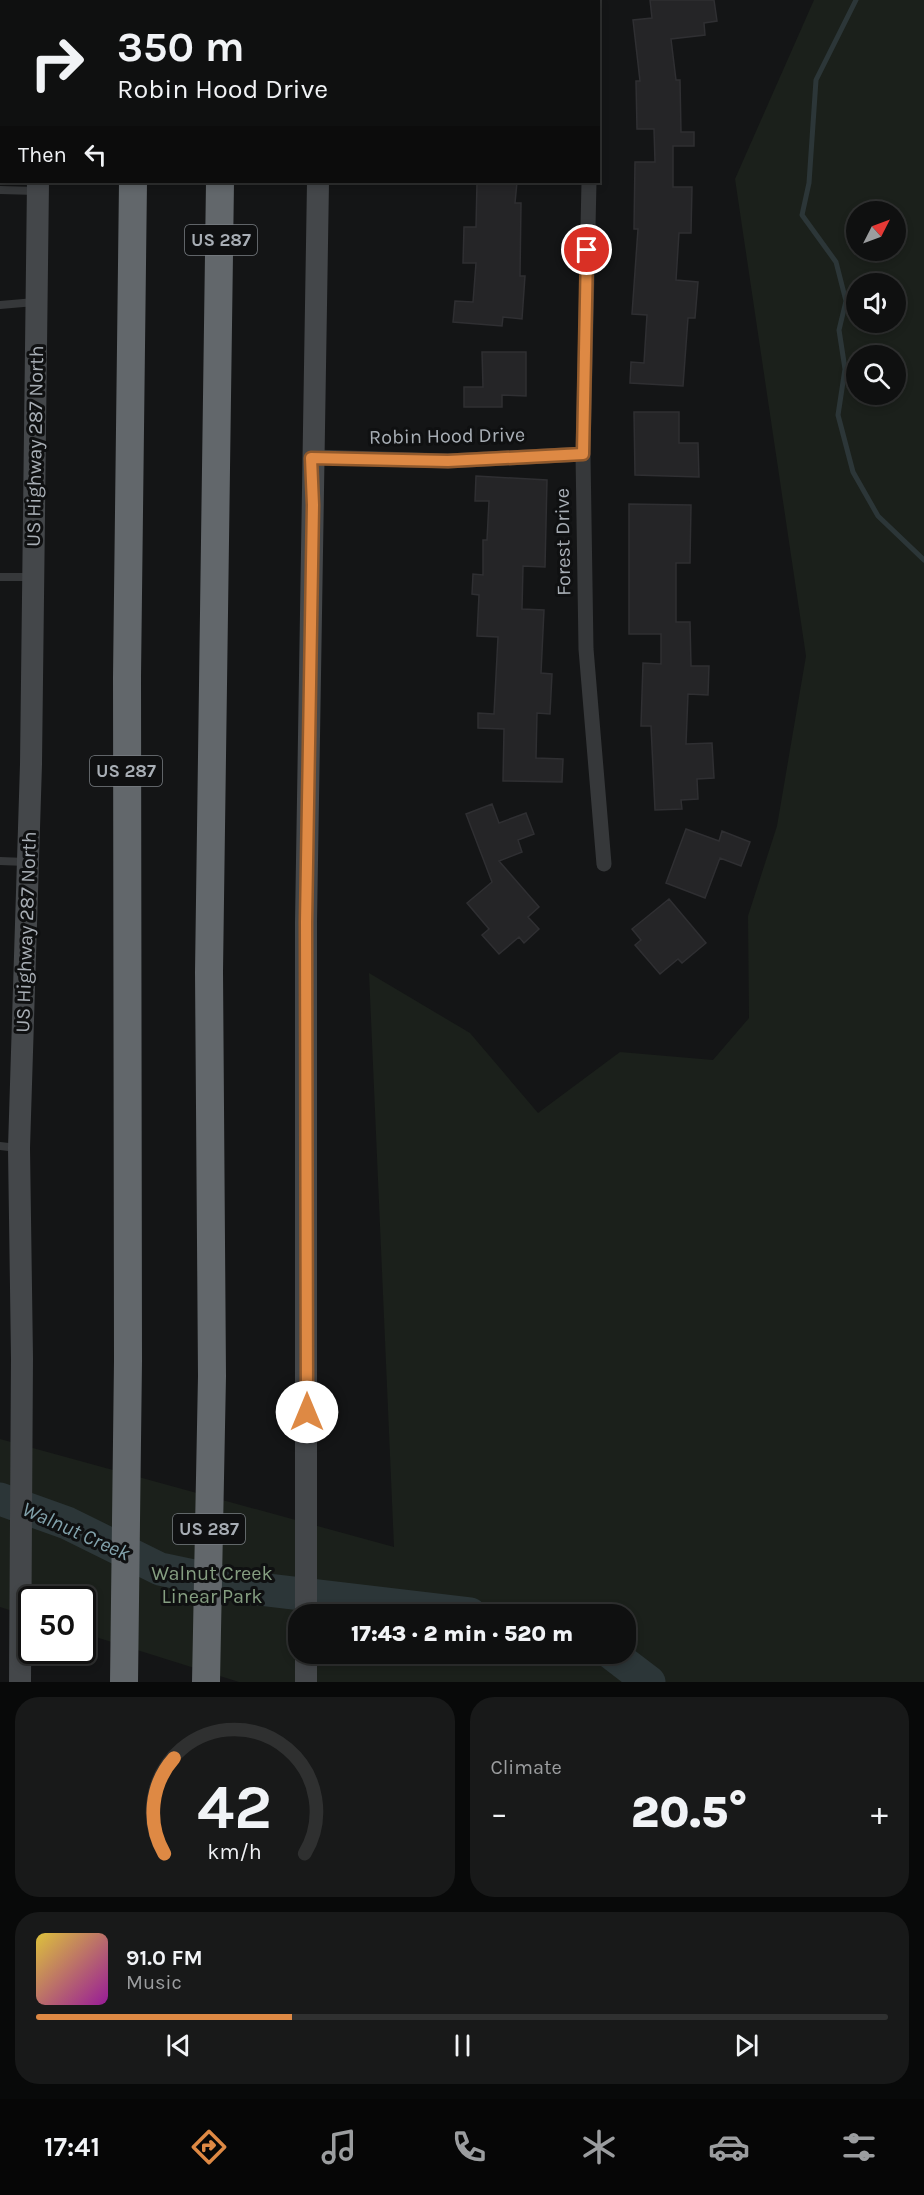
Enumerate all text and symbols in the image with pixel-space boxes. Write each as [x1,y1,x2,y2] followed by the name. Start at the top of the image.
[117,22,245,72] text: 350 m
[18,24,96,102] icon: right
[117,73,328,105] text: Robin Hood Drive
[79,138,112,171] icon: left
[18,142,67,168] text: Then
[846,201,906,261] north arrow
[846,201,906,405] map controls
[561,224,612,275] pin
[185,225,257,255] road number: US 287
[570,233,603,266] icon: arrive
[846,273,906,333] button: sound
[22,345,48,547] street label: US Highway 287 North
[846,345,906,405] button: search
[369,423,525,449] street label: Robin Hood Drive
[551,488,575,596] street label: Forest Drive
[90,756,162,786] road number: US 287
[11,831,41,1033] street label: US Highway 287 North
[275,1380,339,1444] position arrow
[18,1497,134,1566] water label: Walnut Creek
[173,1514,245,1544] road number: US 287
[151,1562,273,1608] park label: Walnut Creek Linear Park
[18,1586,96,1664] speed limit sign: 50
[351,1621,573,1647] text: 17:43 · 2 min · 520 m
[491,1756,562,1779] text: Climate
[197,1771,272,1844] text: 42
[631,1786,748,1838] text: 20.5°
[491,1794,508,1832] text: −
[871,1794,888,1832] text: +
[208,1839,262,1864] text: km/h
[126,1945,203,1971] text: 91.0 FM
[126,1971,182,1994] text: Music
[162,2029,195,2062] icon: previous
[446,2029,479,2062] icon: pause
[730,2029,763,2062] icon: next
[188,2126,230,2168] icon: directions
[318,2126,360,2168] icon: music
[448,2126,490,2168] icon: phone
[578,2126,620,2168] icon: climate
[708,2126,750,2168] icon: car
[838,2126,880,2168] icon: filters
[44,2131,100,2163] text: 17:41

